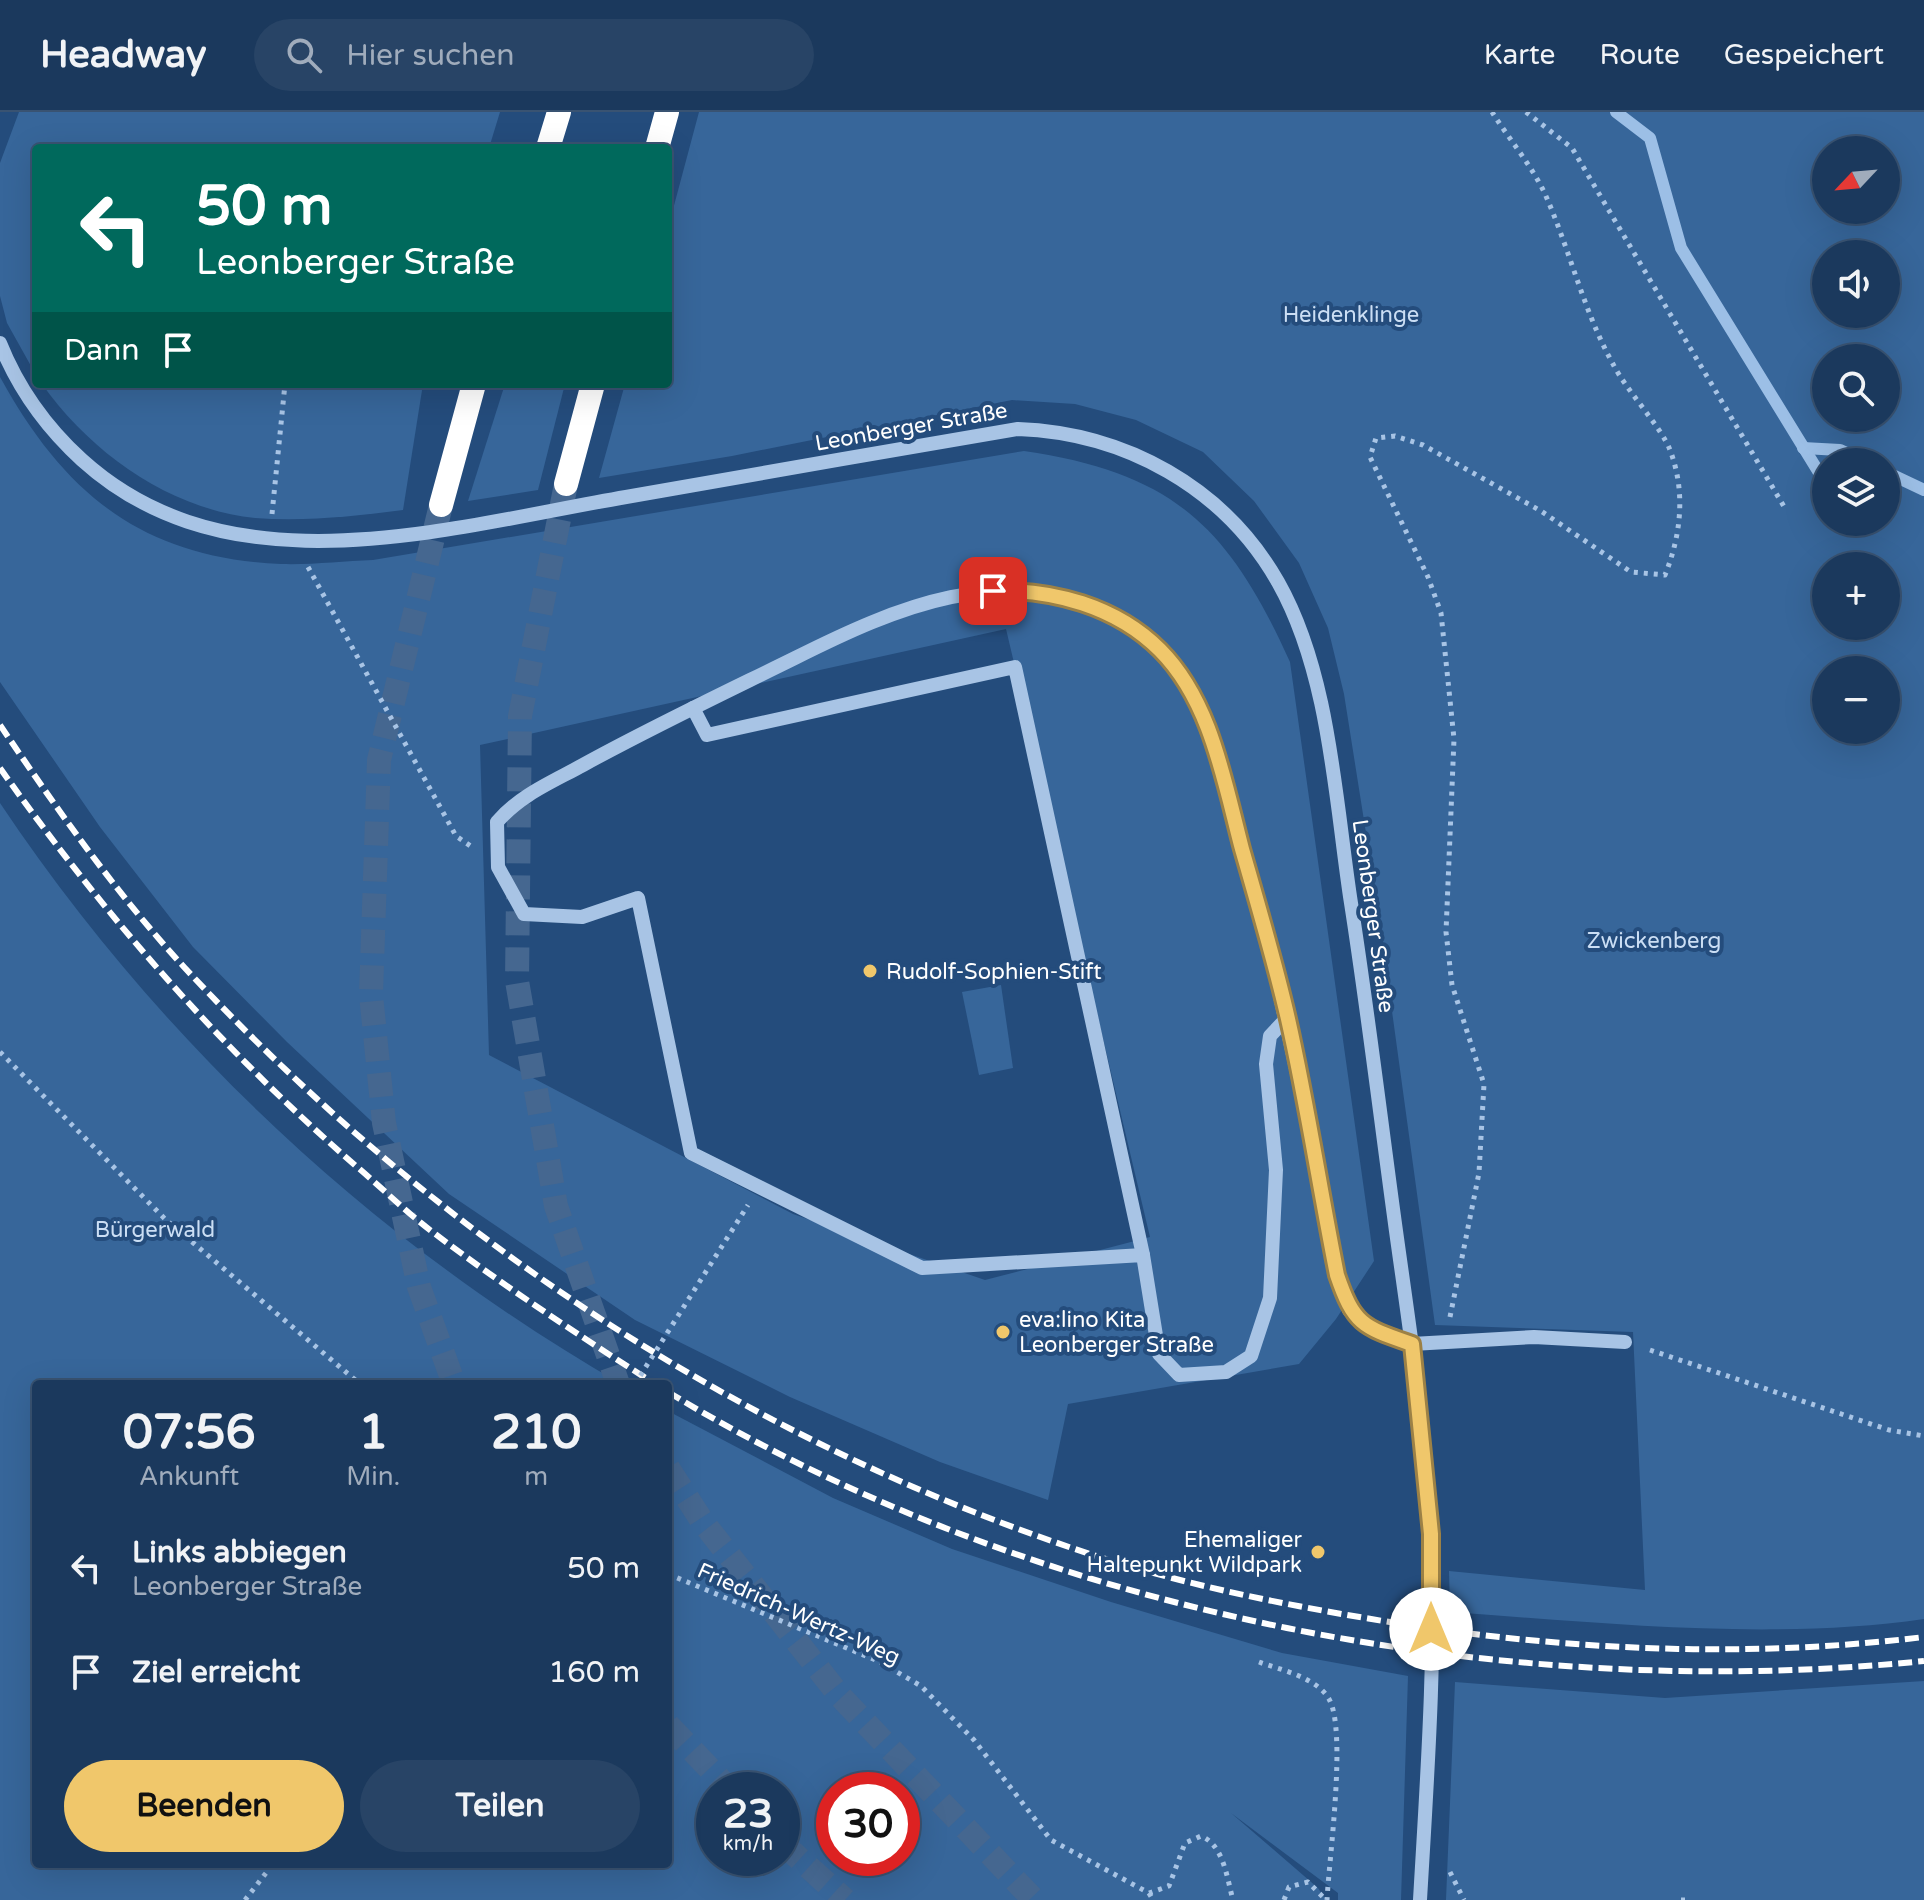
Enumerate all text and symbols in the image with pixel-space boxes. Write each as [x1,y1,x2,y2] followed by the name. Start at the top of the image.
[254,19,814,91] search box
[40,32,206,78] text: Headway
[282,33,326,77] icon: search
[346,37,515,74] text: Hier suchen
[1484,38,1555,72] text: Karte
[1599,38,1680,72] text: Route
[1724,38,1884,72] text: Gespeichert
[1812,136,1900,224] north arrow
[1812,136,1900,744] map controls
[196,173,332,240] text: 50 m
[64,176,168,280] icon: left
[1812,240,1900,328] button: sound
[196,241,515,284] text: Leonberger Straße
[1283,302,1419,328] park label: Heidenklinge
[156,328,200,372] icon: arrive
[64,332,140,369] text: Dann
[1812,344,1900,432] button: search
[813,397,1009,457] street label: Leonberger Straße
[1812,448,1900,536] button: layers
[1812,552,1900,640] button: +
[959,557,1027,625] pin
[971,569,1015,613] icon: arrive
[1812,656,1900,744] button: −
[1347,818,1399,1014] street label: Leonberger Straße
[1587,928,1721,954] park label: Zwickenberg
[886,959,1102,985] place label: Rudolf-Sophien-Stift
[861,962,879,980] marker: Rudolf-Sophien-Stift
[95,1217,215,1243] park label: Bürgerwald
[1019,1307,1214,1358] place label: eva:lino Kita Leonberger Straße
[994,1323,1012,1341] marker: eva:lino Kita Leonberger Straße
[123,1404,256,1462] text: 07:56
[358,1404,388,1462] text: 1
[491,1404,581,1462] text: 210
[139,1461,239,1492] text: Ankunft
[346,1461,400,1492] text: Min.
[524,1461,548,1492] text: m
[1087,1527,1303,1578] place label: Ehemaliger Haltepunkt Wildpark
[132,1534,347,1571] text: Links abbiegen
[1309,1543,1327,1561] marker: Ehemaliger Haltepunkt Wildpark
[64,1546,108,1590] icon: left
[567,1550,640,1587] text: 50 m
[693,1557,904,1670] street label: Friedrich-Wertz-Weg
[132,1571,362,1602] text: Leonberger Straße
[1389,1587,1473,1671] position arrow
[64,1650,108,1694] icon: arrive
[132,1654,300,1691] text: Ziel erreicht
[548,1654,640,1691] text: 160 m
[64,1760,344,1852] button: Beenden
[360,1760,640,1852] button: Teilen
[816,1772,920,1876] speed limit sign: 30
[723,1790,773,1838] text: 23
[723,1832,773,1856] text: km/h

